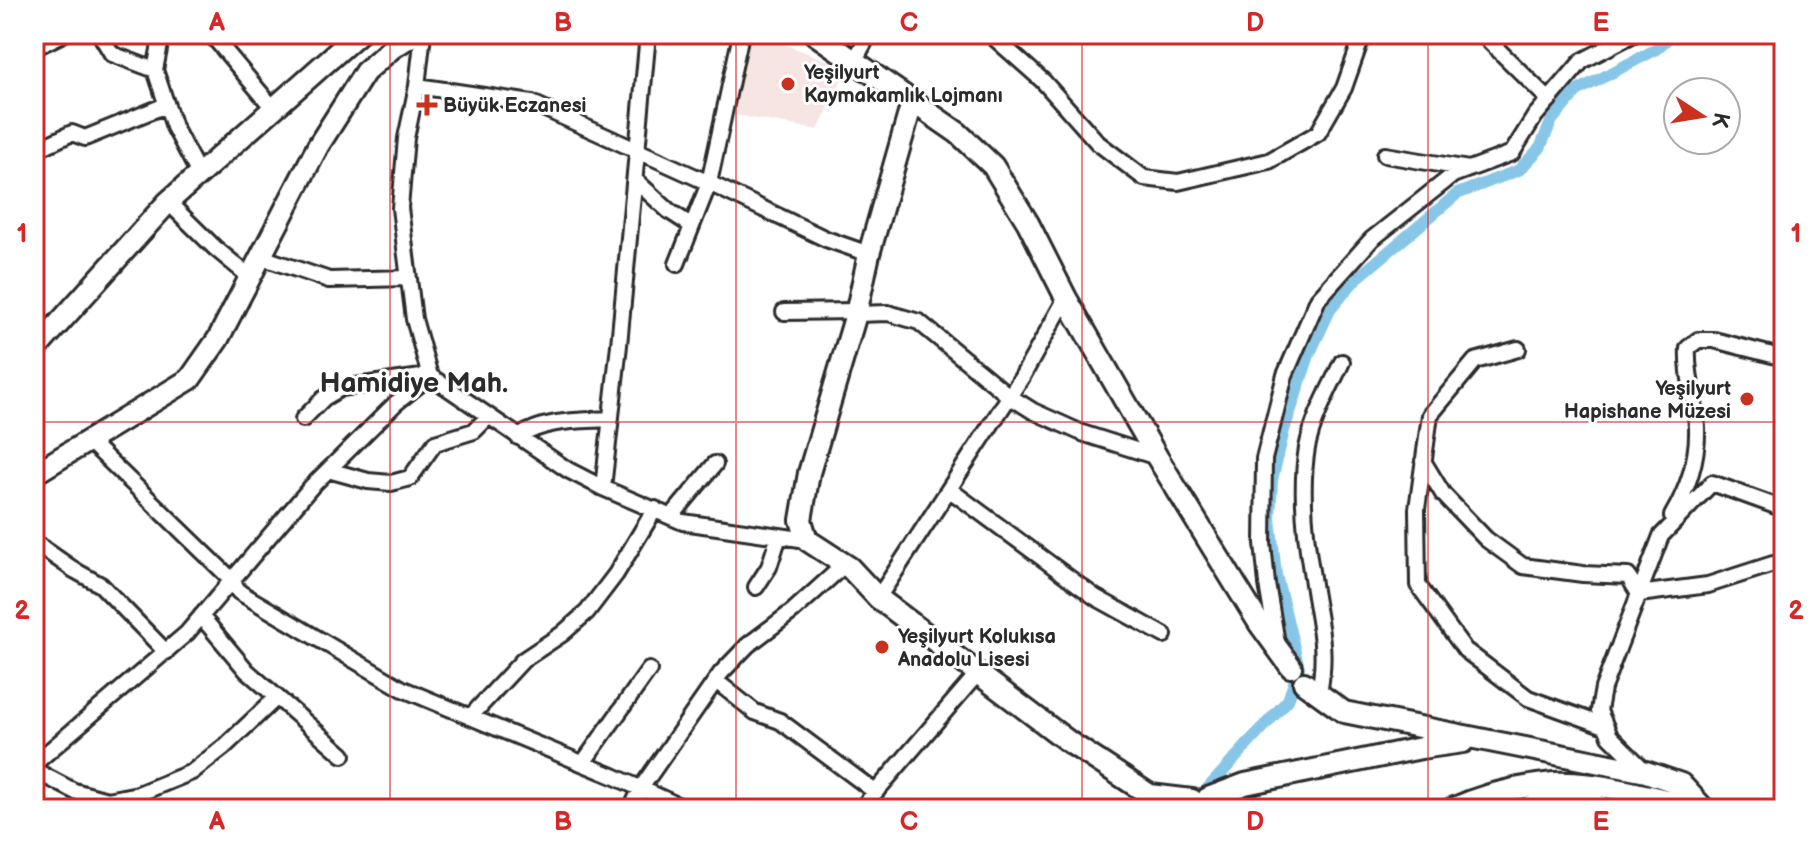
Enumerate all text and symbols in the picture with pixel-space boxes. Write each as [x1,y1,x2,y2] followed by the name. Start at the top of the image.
[208,8,225,39] text: A
[554,8,572,39] text: B
[900,8,918,39] text: C
[1246,8,1264,39] text: D
[1593,8,1610,39] text: E
[804,61,1003,108] place label: Yeşilyurt Kaymakamlık Lojmanı
[779,75,797,93] marker: Yeşilyurt Kaymakamlık Lojmanı
[1662,76,1742,156] north arrow
[443,94,586,118] place label: Büyük Eczanesi
[418,96,436,114] marker: Büyük Eczanesi
[1705,110,1735,130] text: K
[17,219,27,250] text: 1
[1791,219,1801,250] text: 1
[320,367,508,400] district label: Hamidiye Mah.
[1564,377,1731,424] place label: Yeşilyurt Hapishane Müzesi
[1738,390,1756,408] marker: Yeşilyurt Hapishane Müzesi
[14,596,30,627] text: 2
[1788,596,1804,627] text: 2
[897,625,1056,672] place label: Yeşilyurt Kolukısa Anadolu Lisesi
[873,638,891,656] marker: Yeşilyurt Kolukısa Anadolu Lisesi
[208,807,225,838] text: A
[554,807,572,838] text: B
[900,807,918,838] text: C
[1246,807,1264,838] text: D
[1593,807,1610,838] text: E

